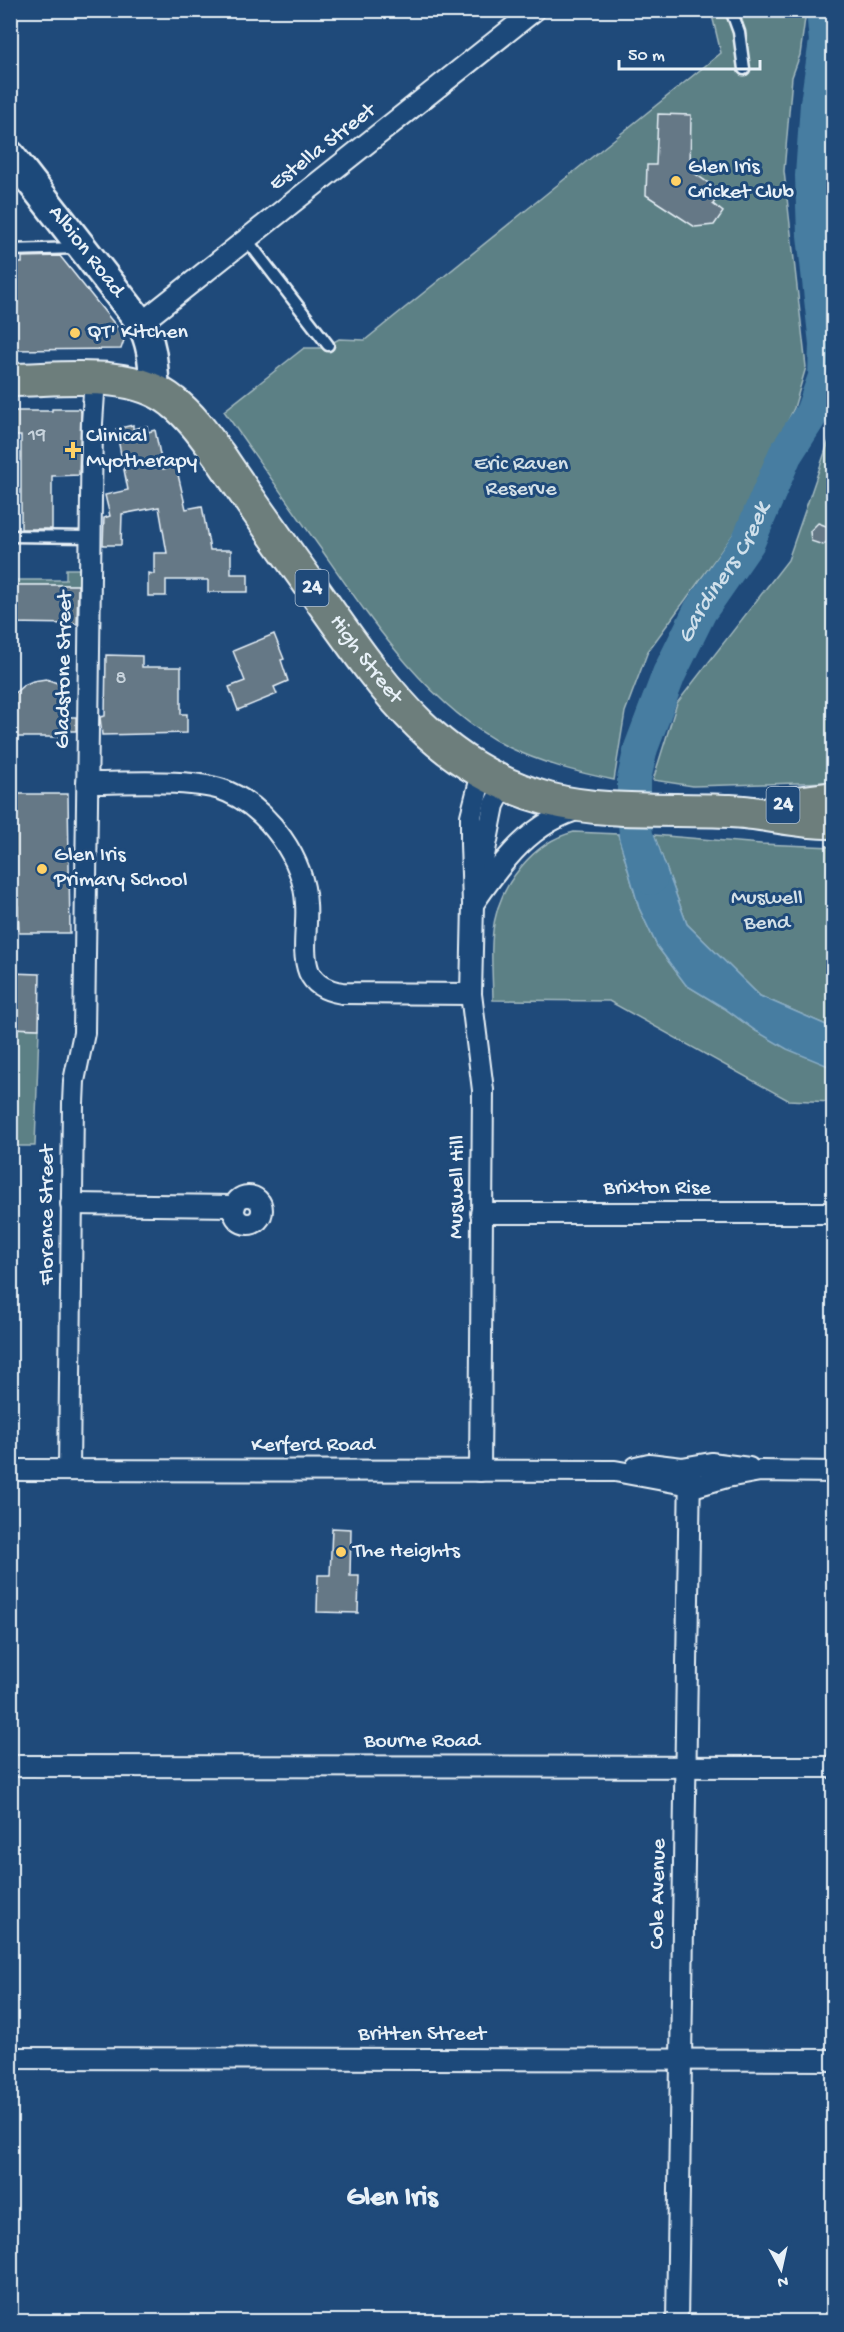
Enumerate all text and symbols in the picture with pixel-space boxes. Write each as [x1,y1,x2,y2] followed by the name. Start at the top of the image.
[619,33,760,71] scale bar
[628,46,665,67] text: 50 m
[265,97,383,198] street label: Estella Street
[688,155,794,206] place label: Glen Iris Cricket Club
[669,174,683,188] marker: Glen Iris Cricket Club
[42,201,131,305] street label: Albion Road
[87,320,189,346] place label: QT' Kitchen
[68,326,82,340] marker: QT' Kitchen
[86,424,197,475] place label: Clinical Myotherapy
[27,425,46,448] house number: 19
[64,441,82,459] marker: Clinical Myotherapy
[474,452,569,503] park label: Eric Raven Reserve
[672,496,778,649] water label: Gardiners Creek
[296,570,328,606] road number: 24
[51,589,79,749] street label: Gladstone Street
[323,610,409,711] street label: High Street
[116,668,127,691] house number: 8
[766,787,800,823] road number: 24
[53,843,188,894] place label: Glen Iris Primary School
[35,862,49,876] marker: Glen Iris Primary School
[731,886,803,937] park label: Muswell Bend
[444,1135,472,1239] street label: Muswell Hill
[35,1143,61,1286] street label: Florence Street
[602,1176,711,1202] street label: Brixton Rise
[251,1433,377,1459] street label: Kerferd Road
[351,1539,461,1565] place label: The Heights
[334,1545,348,1559] marker: The Heights
[363,1729,482,1755] street label: Bourne Road
[645,1838,673,1950] street label: Cole Avenue
[357,2022,488,2048] street label: Britten Street
[346,2182,439,2215] district label: Glen Iris
[751,2239,811,2299] north arrow
[776,2270,789,2291] text: N

